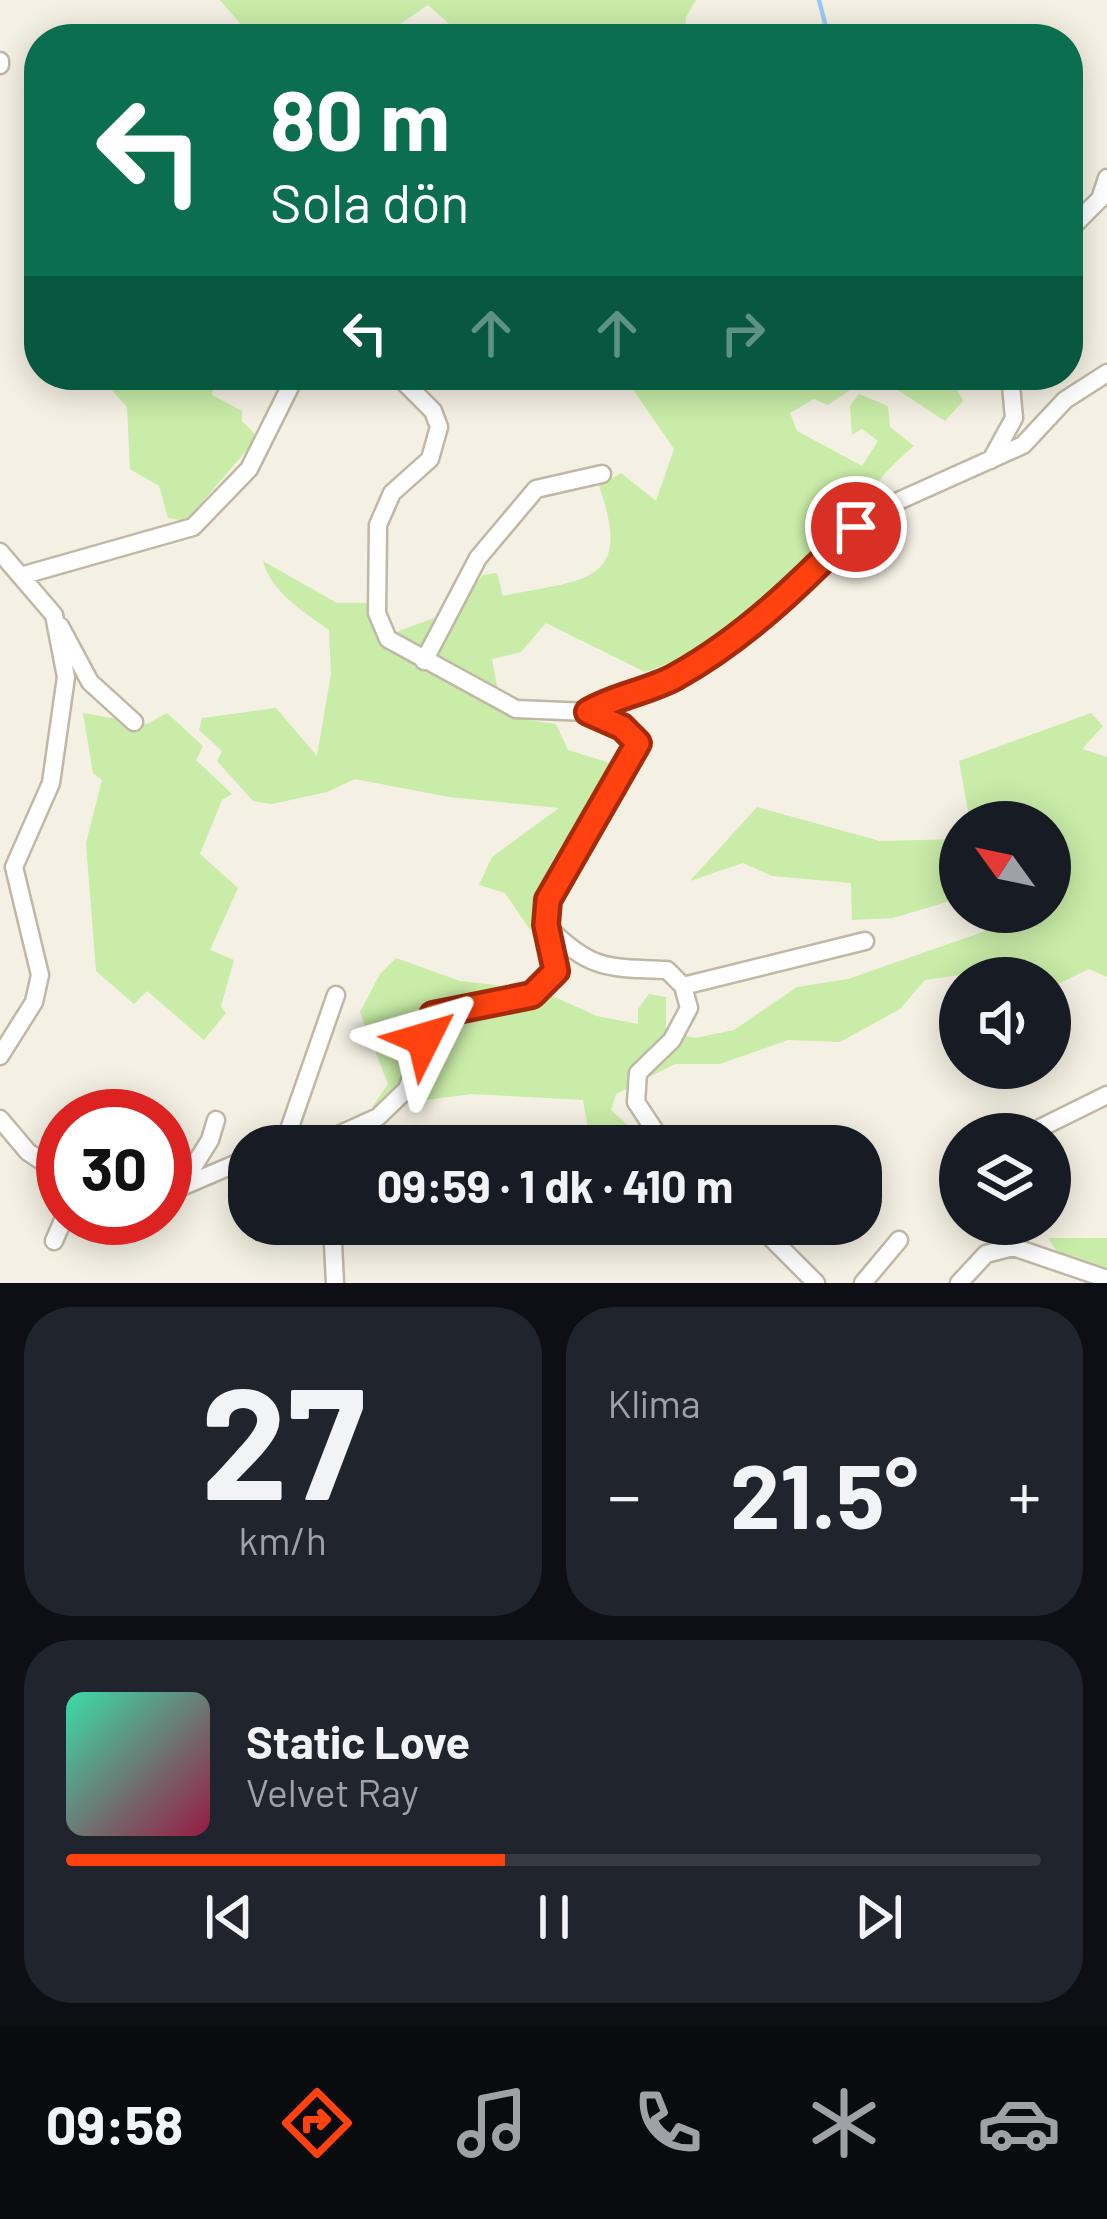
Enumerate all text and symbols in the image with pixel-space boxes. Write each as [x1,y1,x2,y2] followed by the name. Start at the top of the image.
[270,67,450,168] text: 80 m
[72,72,228,228] icon: left
[270,169,469,234] text: Sola dön
[332,300,398,366] icon: left
[458,300,524,366] icon: ahead
[584,300,650,366] icon: ahead
[710,300,776,366] icon: right
[805,476,907,578] pin
[823,494,889,560] icon: arrive
[939,801,1071,933] north arrow
[939,801,1071,1245] map controls
[939,957,1071,1089] button: sound
[361,976,487,1102] position arrow
[36,1089,192,1245] speed limit sign: 30
[939,1113,1071,1245] button: layers
[377,1158,733,1212] text: 09:59 · 1 dk · 410 m
[200,1344,365,1531] text: 27
[608,1379,701,1426] text: Klima
[730,1439,918,1547] text: 21.5°
[608,1454,641,1533] text: −
[1008,1454,1041,1533] text: +
[239,1516,327,1563] text: km/h
[246,1714,470,1768] text: Static Love
[246,1768,419,1815] text: Velvet Ray
[196,1884,262,1950] icon: previous
[521,1884,587,1950] icon: pause
[846,1884,912,1950] icon: next
[275,2081,359,2165] icon: directions
[450,2081,534,2165] icon: music
[626,2081,710,2165] icon: phone
[802,2081,886,2165] icon: climate
[977,2081,1061,2165] icon: car
[46,2091,183,2156] text: 09:58

